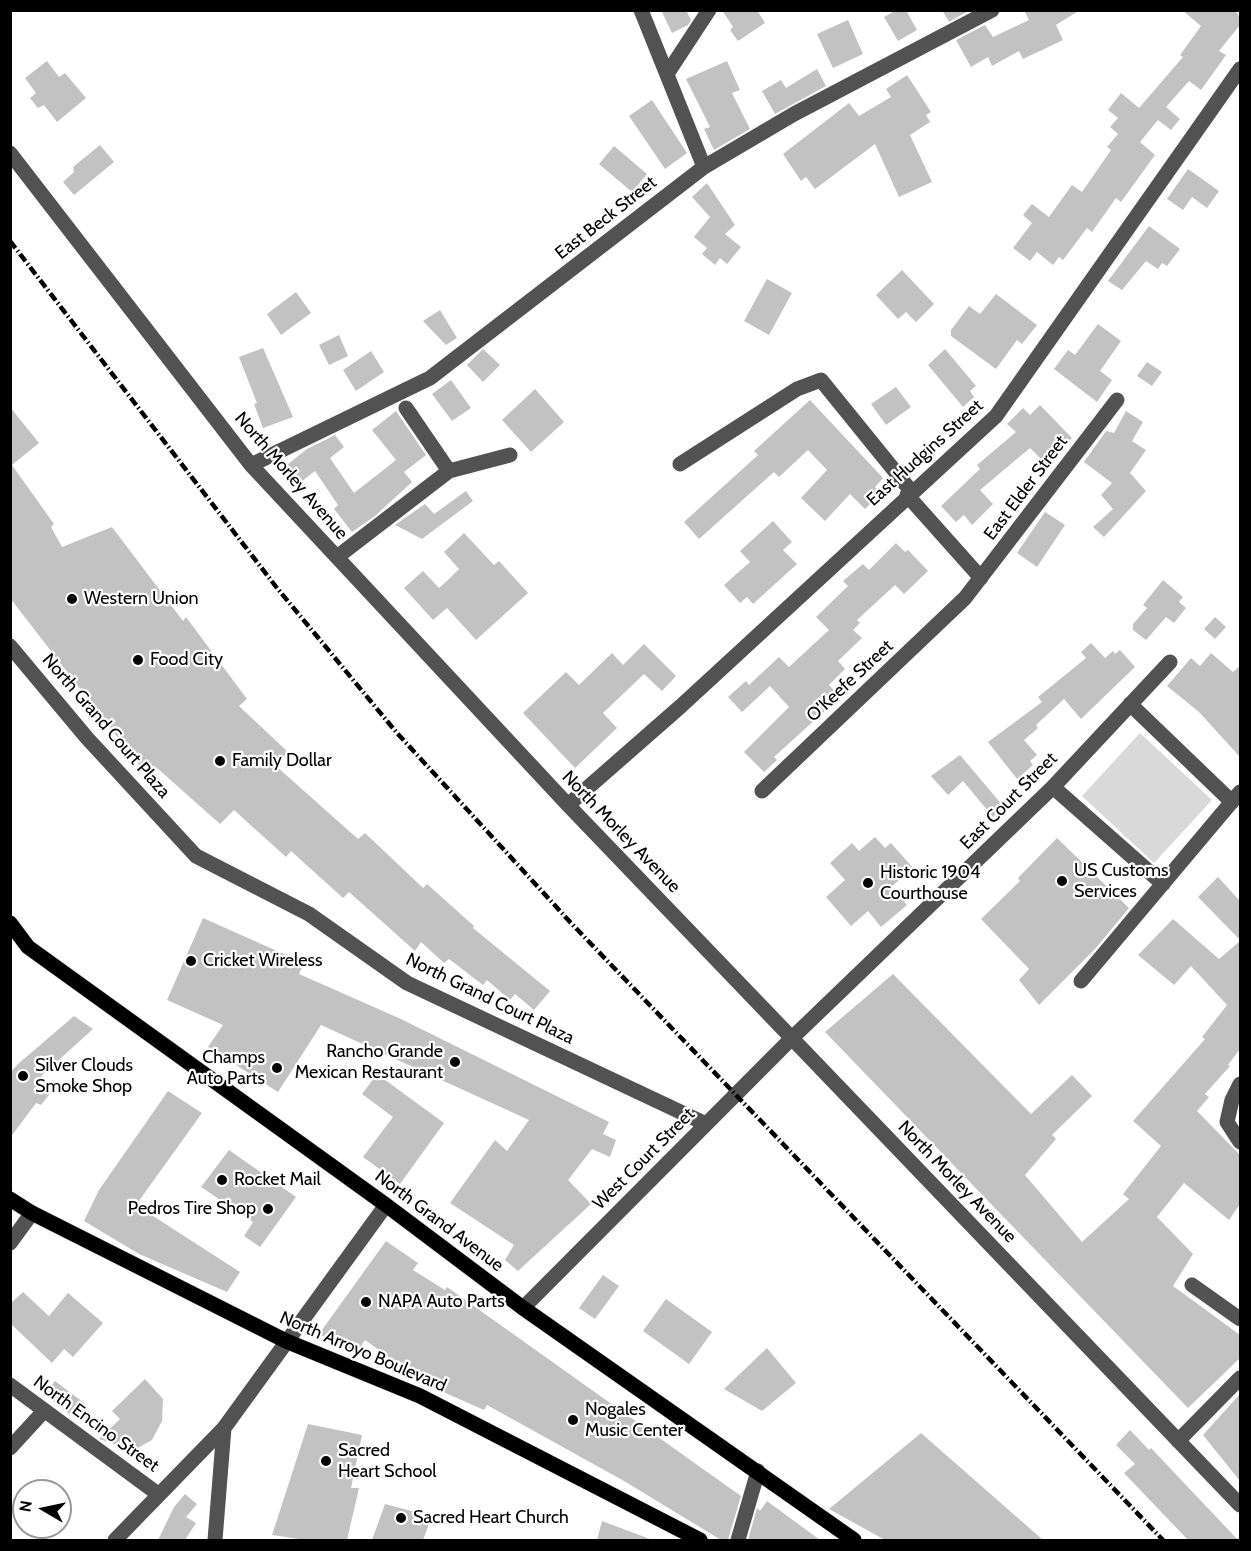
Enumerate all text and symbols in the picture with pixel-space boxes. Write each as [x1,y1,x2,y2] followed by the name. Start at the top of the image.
[551,172,661,264] street label: East Beck Street
[862,395,988,511] street label: East Hudgins Street
[230,408,352,544] street label: North Morley Avenue
[980,431,1072,545] street label: East Elder Street
[84,588,199,610] place label: Western Union
[65,592,79,606] marker: Western Union
[802,636,898,726] street label: O'Keefe Street
[37,649,175,803] street label: North Grand Court Plaza
[150,649,223,671] place label: Food City
[131,653,145,667] marker: Food City
[956,748,1062,854] street label: East Court Street
[232,750,332,772] place label: Family Dollar
[213,754,227,768] marker: Family Dollar
[557,766,685,898] street label: North Morley Avenue
[1074,860,1168,902] place label: US Customs Services
[880,862,980,904] place label: Historic 1904 Courthouse
[1055,874,1069,888] marker: US Customs Services
[861,876,875,890] marker: Historic 1904 Courthouse
[402,949,578,1049] street label: North Grand Court Plaza
[203,950,322,972] place label: Cricket Wireless
[184,954,198,968] marker: Cricket Wireless
[295,1041,443,1084] place label: Rancho Grande Mexican Restaurant
[187,1047,265,1090] place label: Champs Auto Parts
[35,1055,133,1098] place label: Silver Clouds Smoke Shop
[448,1055,462,1069] marker: Rancho Grande Mexican Restaurant
[270,1061,284,1075] marker: Champs Auto Parts
[16,1069,30,1083] marker: Silver Clouds Smoke Shop
[589,1104,699,1214] street label: West Court Street
[893,1116,1021,1248] street label: North Morley Avenue
[371,1166,507,1276] street label: North Grand Avenue
[234,1169,321,1191] place label: Rocket Mail
[215,1173,229,1187] marker: Rocket Mail
[128,1198,256,1220] place label: Pedros Tire Shop
[261,1202,275,1216] marker: Pedros Tire Shop
[378,1291,505,1313] place label: NAPA Auto Parts
[359,1295,373,1309] marker: NAPA Auto Parts
[276,1307,450,1397] street label: North Arroyo Boulevard
[29,1371,163,1477] street label: North Encino Street
[585,1399,683,1442] place label: Nogales Music Center
[566,1413,580,1427] marker: Nogales Music Center
[338,1440,437,1482] place label: Sacred Heart School
[319,1454,333,1468] marker: Sacred Heart School
[12,1479,72,1539] north arrow
[15,1499,36,1513] text: N
[413,1507,569,1529] place label: Sacred Heart Church
[394,1511,408,1525] marker: Sacred Heart Church

